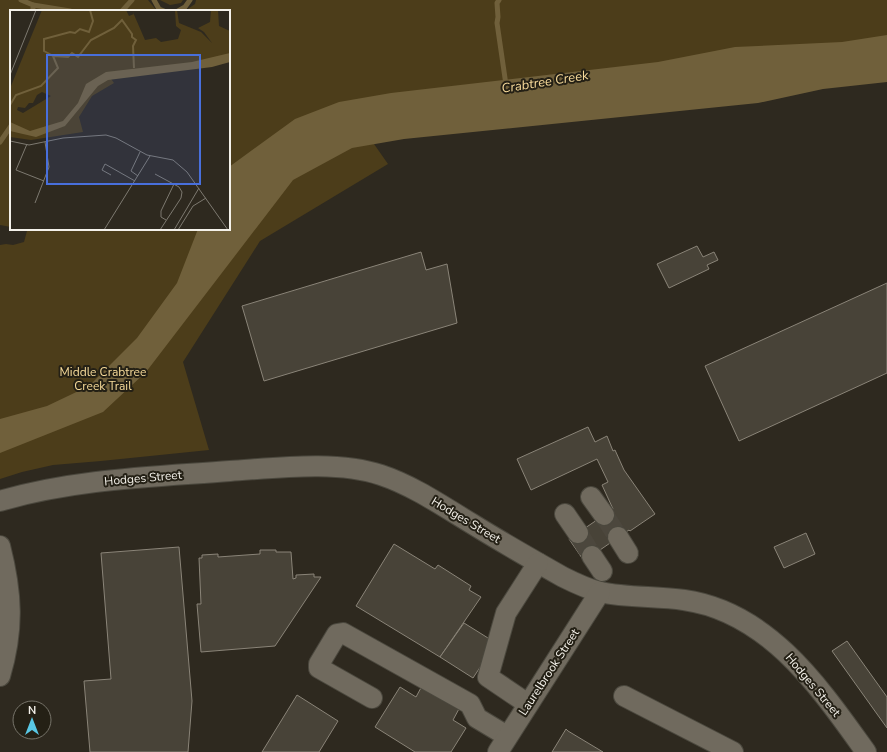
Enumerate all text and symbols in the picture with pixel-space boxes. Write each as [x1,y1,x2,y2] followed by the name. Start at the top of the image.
[10,10,230,230] inset map
[500,66,590,98] water label: Crabtree Creek
[60,364,146,394] park label: Middle Crabtree Creek Trail
[104,467,183,489] street label: Hodges Street
[429,493,504,547] street label: Hodges Street
[515,625,583,718] street label: Laurelbrook Street
[782,650,845,721] street label: Hodges Street
[12,700,52,740] north arrow
[28,703,36,718] text: N

